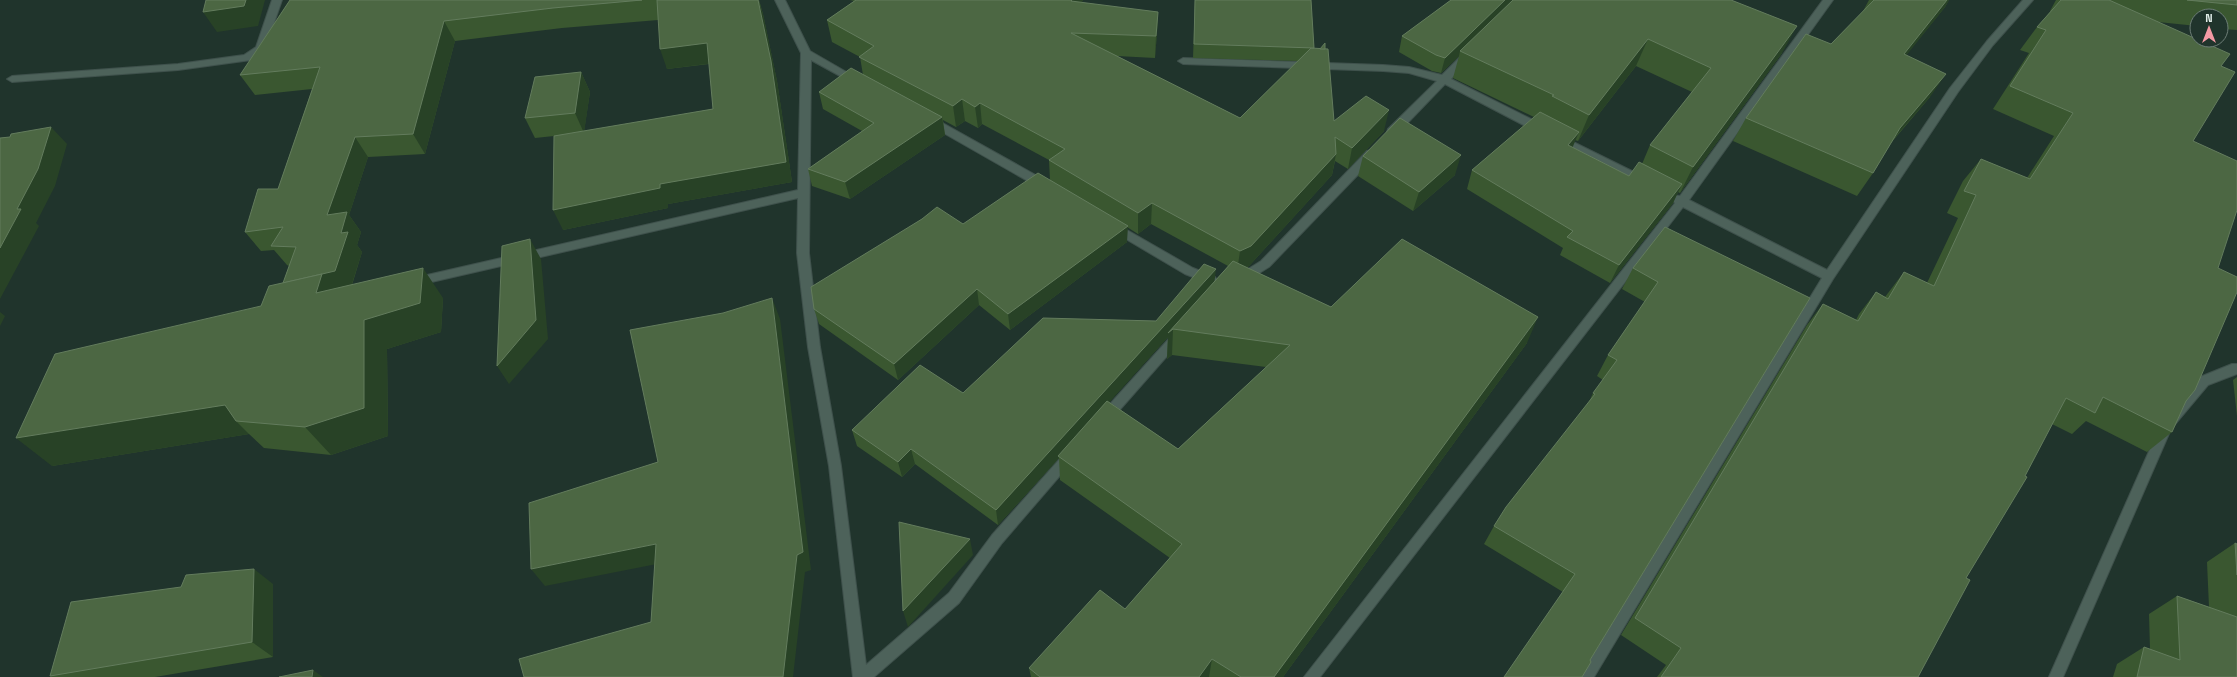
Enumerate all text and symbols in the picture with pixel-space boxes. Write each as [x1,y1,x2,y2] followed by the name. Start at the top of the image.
[2189,8,2229,48] north arrow
[2205,11,2213,25] text: N

